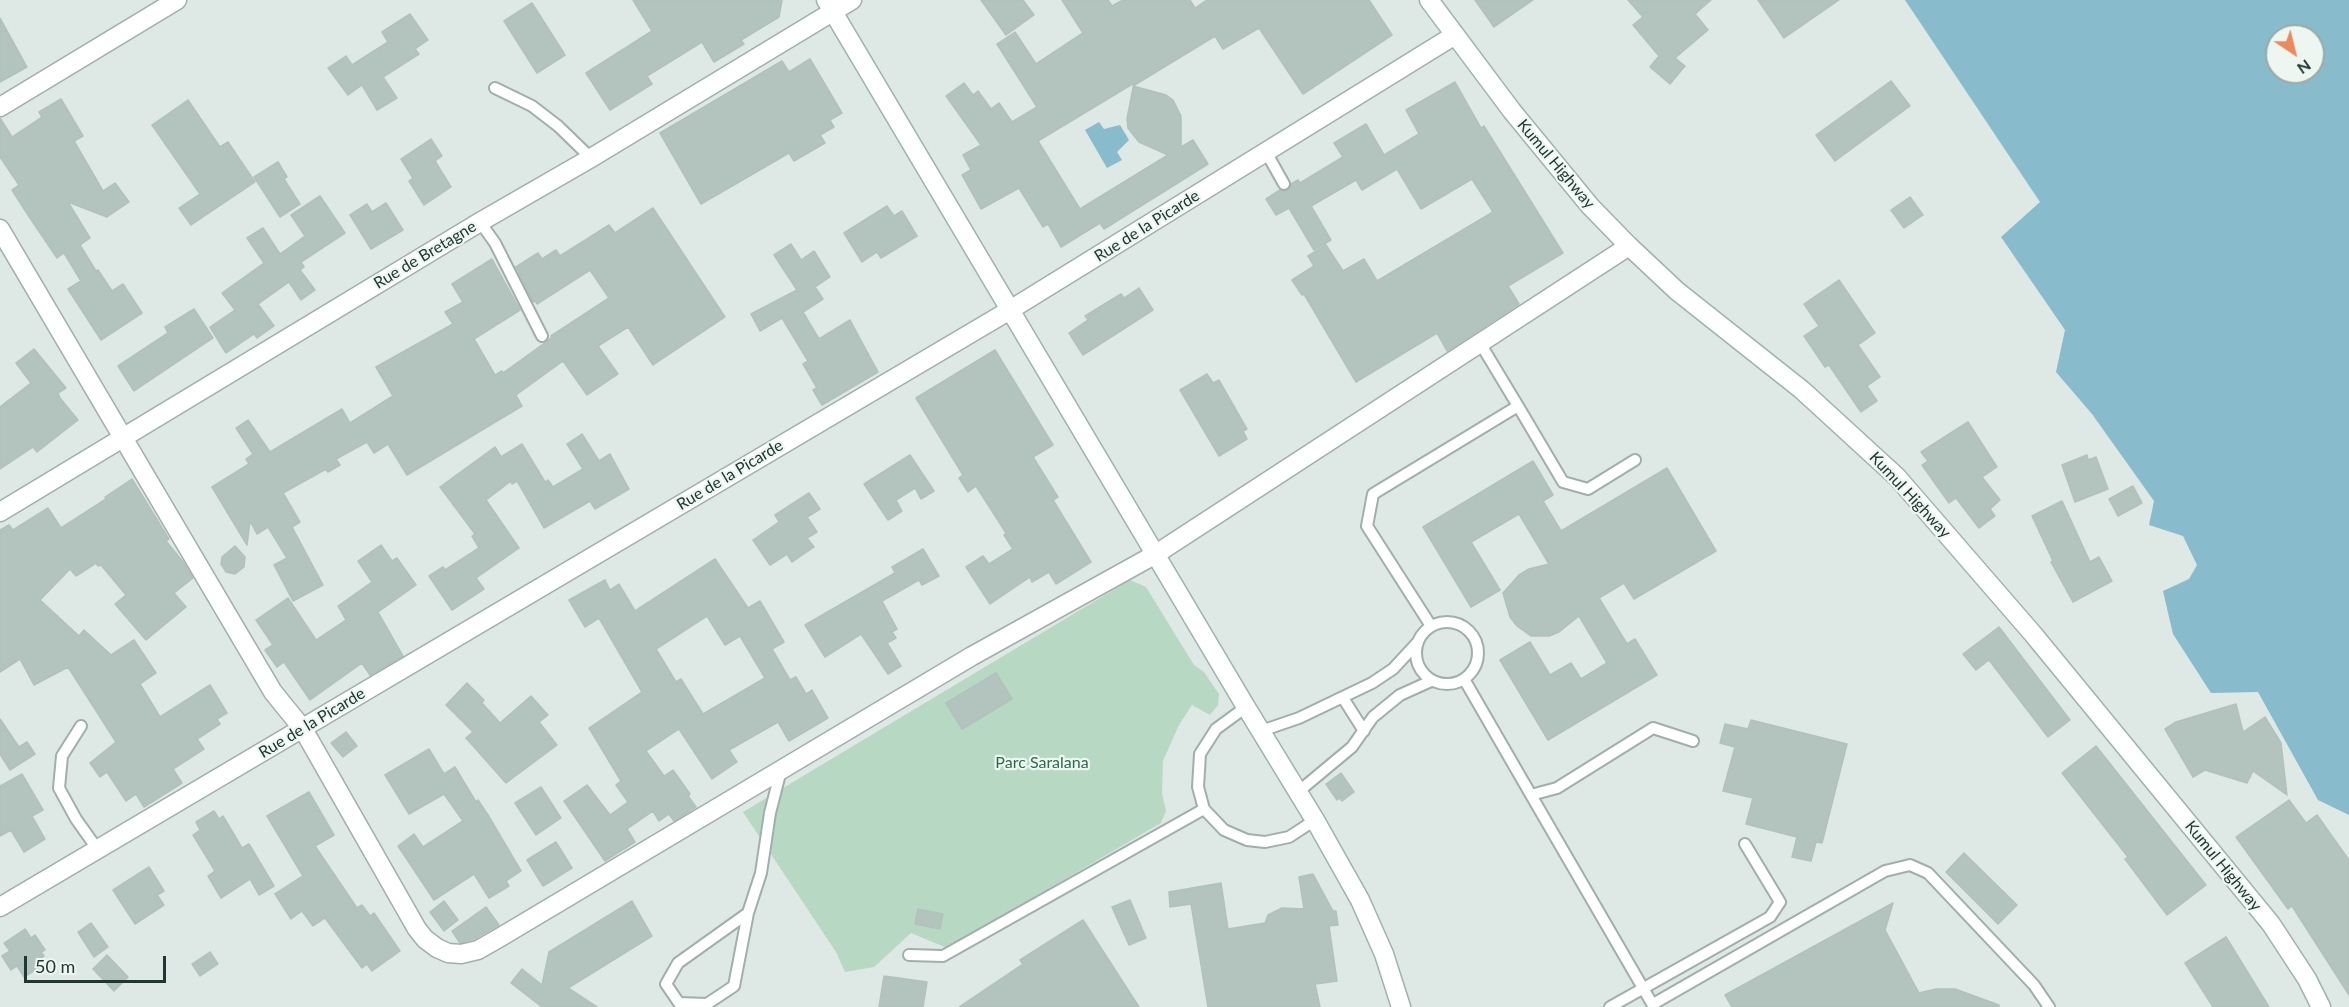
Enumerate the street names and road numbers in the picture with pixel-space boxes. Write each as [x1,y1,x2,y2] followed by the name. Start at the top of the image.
[1513,115,1599,213] street label: Kumul Highway
[1091,186,1203,266] street label: Rue de la Picarde
[370,217,480,293] street label: Rue de Bretagne
[673,436,787,514] street label: Rue de la Picarde
[1865,448,1955,542] street label: Kumul Highway
[255,684,369,762] street label: Rue de la Picarde
[2181,817,2265,915] street label: Kumul Highway

